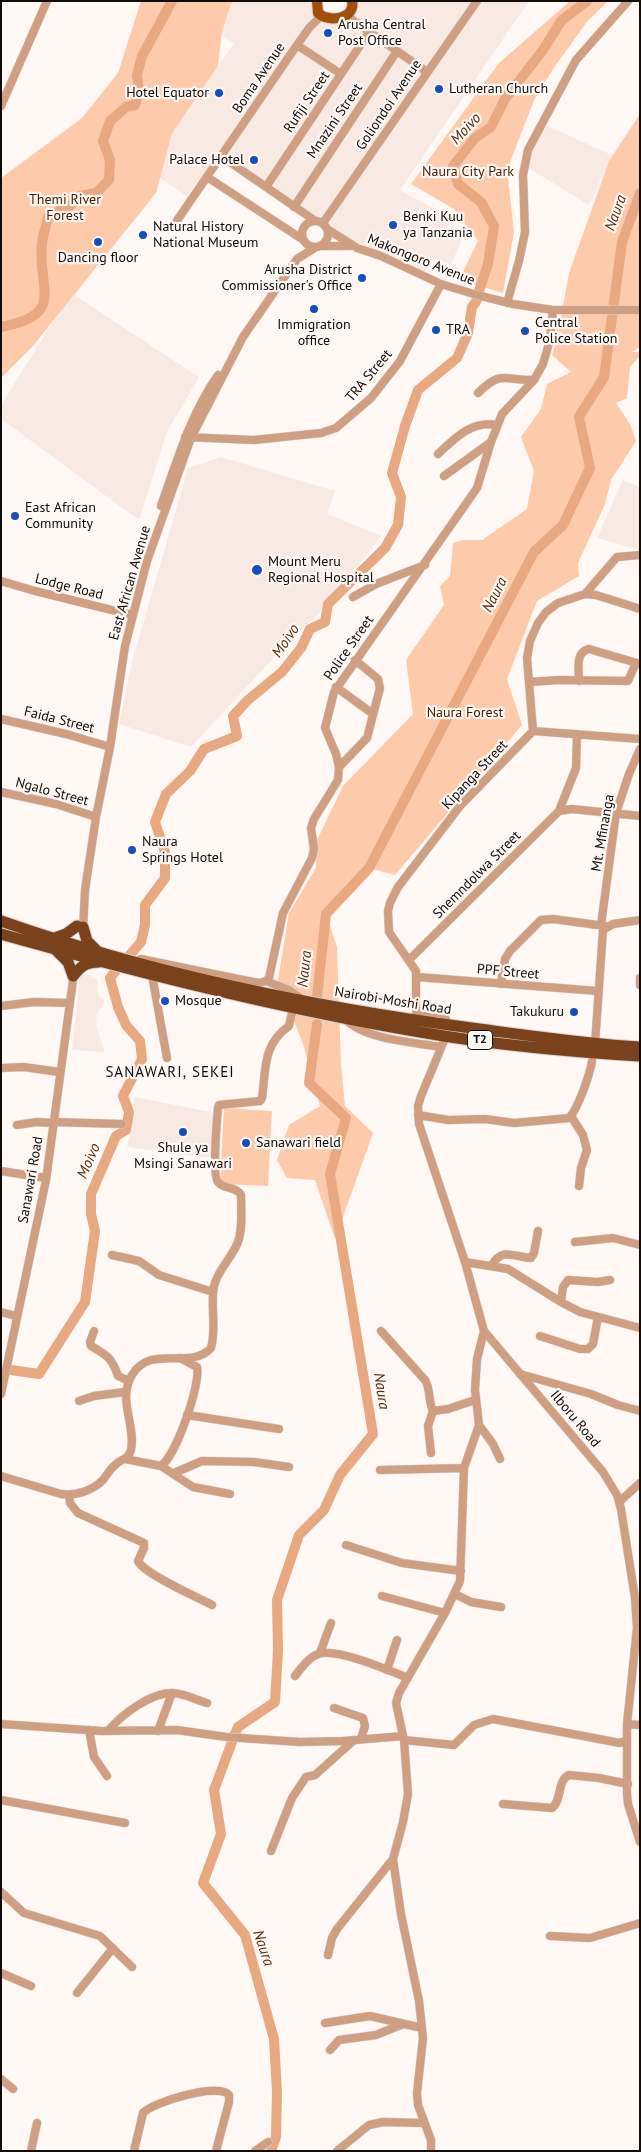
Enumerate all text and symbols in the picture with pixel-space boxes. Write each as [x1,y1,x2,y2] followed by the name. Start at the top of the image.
[338,17,426,49] place label: Arusha Central Post Office
[322,27,334,39] marker: Arusha Central Post Office
[229,40,289,116] street label: Boma Avenue
[353,57,425,153] street label: Goliondoi Avenue
[280,68,334,136] street label: Rufiji Street
[304,80,366,162] street label: Mnazini Street
[449,81,548,97] place label: Lutheran Church
[433,83,445,95] marker: Lutheran Church
[126,85,209,101] place label: Hotel Equator
[213,87,225,99] marker: Hotel Equator
[447,109,485,149] water label: Moivo
[169,152,244,168] place label: Palace Hotel
[248,154,260,166] marker: Palace Hotel
[422,164,514,180] park label: Naura City Park
[29,192,101,224] park label: Themi River Forest
[601,193,631,233] water label: Naura
[403,209,473,242] place label: Benki Kuu ya Tanzania
[153,219,258,252] place label: Natural History National Museum
[387,219,399,231] marker: Benki Kuu ya Tanzania
[137,229,149,241] marker: Natural History National Museum
[365,231,477,289] street label: Makongoro Avenue
[92,236,104,248] marker: Dancing floor
[58,250,138,266] place label: Dancing floor
[221,262,352,294] place label: Arusha District Commissioner's Office
[356,272,368,284] marker: Arusha District Commissioner's Office
[308,303,320,315] marker: Immigration office
[535,315,617,348] place label: Central Police Station
[277,317,351,350] place label: Immigration office
[446,322,470,338] place label: TRA
[430,324,442,336] marker: TRA
[519,325,531,337] marker: Central Police Station
[342,346,396,406] street label: TRA Street
[25,500,96,532] place label: East African Community
[9,510,21,522] marker: East African Community
[106,524,154,642] street label: East African Avenue
[268,554,374,586] place label: Mount Meru Regional Hospital
[250,563,264,577] marker: Mount Meru Regional Hospital
[33,570,105,604] street label: Lodge Road
[479,575,511,615] water label: Naura
[321,612,377,684] street label: Police Street
[268,621,304,661] water label: Moivo
[22,703,96,737] street label: Faida Street
[427,705,503,721] park label: Naura Forest
[439,737,511,813] street label: Kipanga Street
[14,774,90,810] street label: Ngalo Street
[588,793,618,873] street label: Mt. Mfinanga
[430,828,524,922] street label: Shemndolwa Street
[142,834,223,866] place label: Naura Springs Hotel
[126,844,138,856] marker: Naura Springs Hotel
[294,950,316,988] water label: Naura
[476,961,540,983] street label: PPF Street
[333,983,453,1019] street label: Nairobi-Moshi Road
[175,993,222,1009] place label: Mosque
[159,995,171,1007] marker: Mosque
[510,1004,564,1020] place label: Takukuru
[568,1006,580,1018] marker: Takukuru
[468,1030,492,1050] road number: T2
[104,1064,236,1082] district label: SANAWARI, SEKEI
[177,1126,189,1138] marker: Shule ya Msingi Sanawari
[15,1135,47,1225] street label: Sanawari Road
[256,1135,341,1151] place label: Sanawari field
[240,1137,252,1149] marker: Sanawari field
[134,1140,232,1172] place label: Shule ya Msingi Sanawari
[74,1141,104,1181] water label: Moivo
[369,1371,393,1411] water label: Naura
[546,1387,604,1451] street label: Ilboru Road
[248,1928,278,1968] water label: Naura

